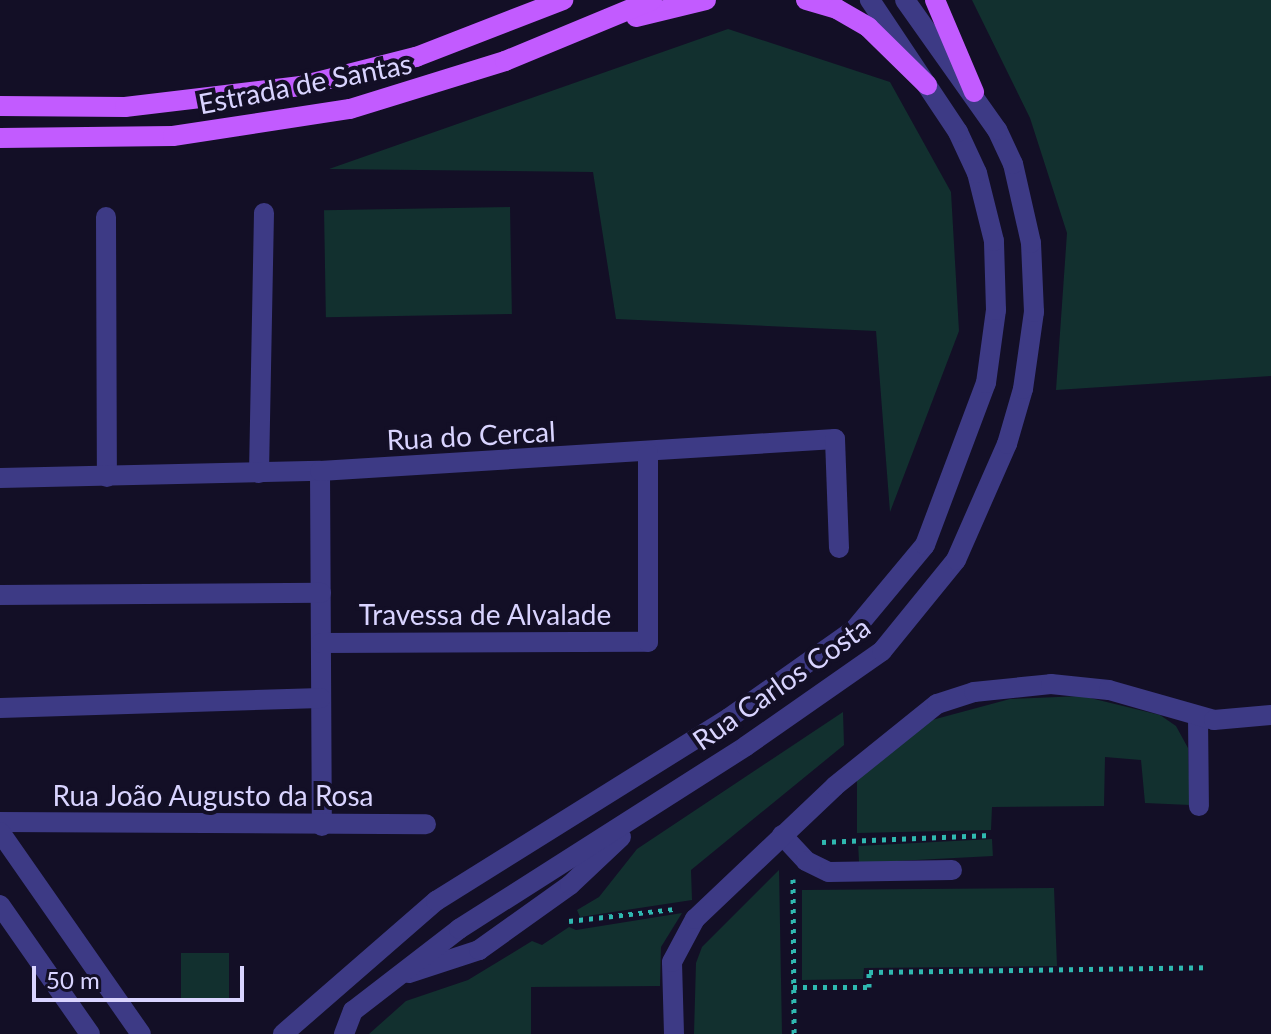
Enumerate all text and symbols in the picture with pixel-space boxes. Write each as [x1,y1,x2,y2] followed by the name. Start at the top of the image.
[195,46,415,120] street label: Estrada de Santas
[386,414,556,456] street label: Rua do Cercal
[358,597,612,631] street label: Travessa de Alvalade
[686,609,876,757] street label: Rua Carlos Costa
[52,778,374,812] street label: Rua João Augusto da Rosa
[36,950,248,1000] scale bar
[46,965,100,994] text: 50 m

